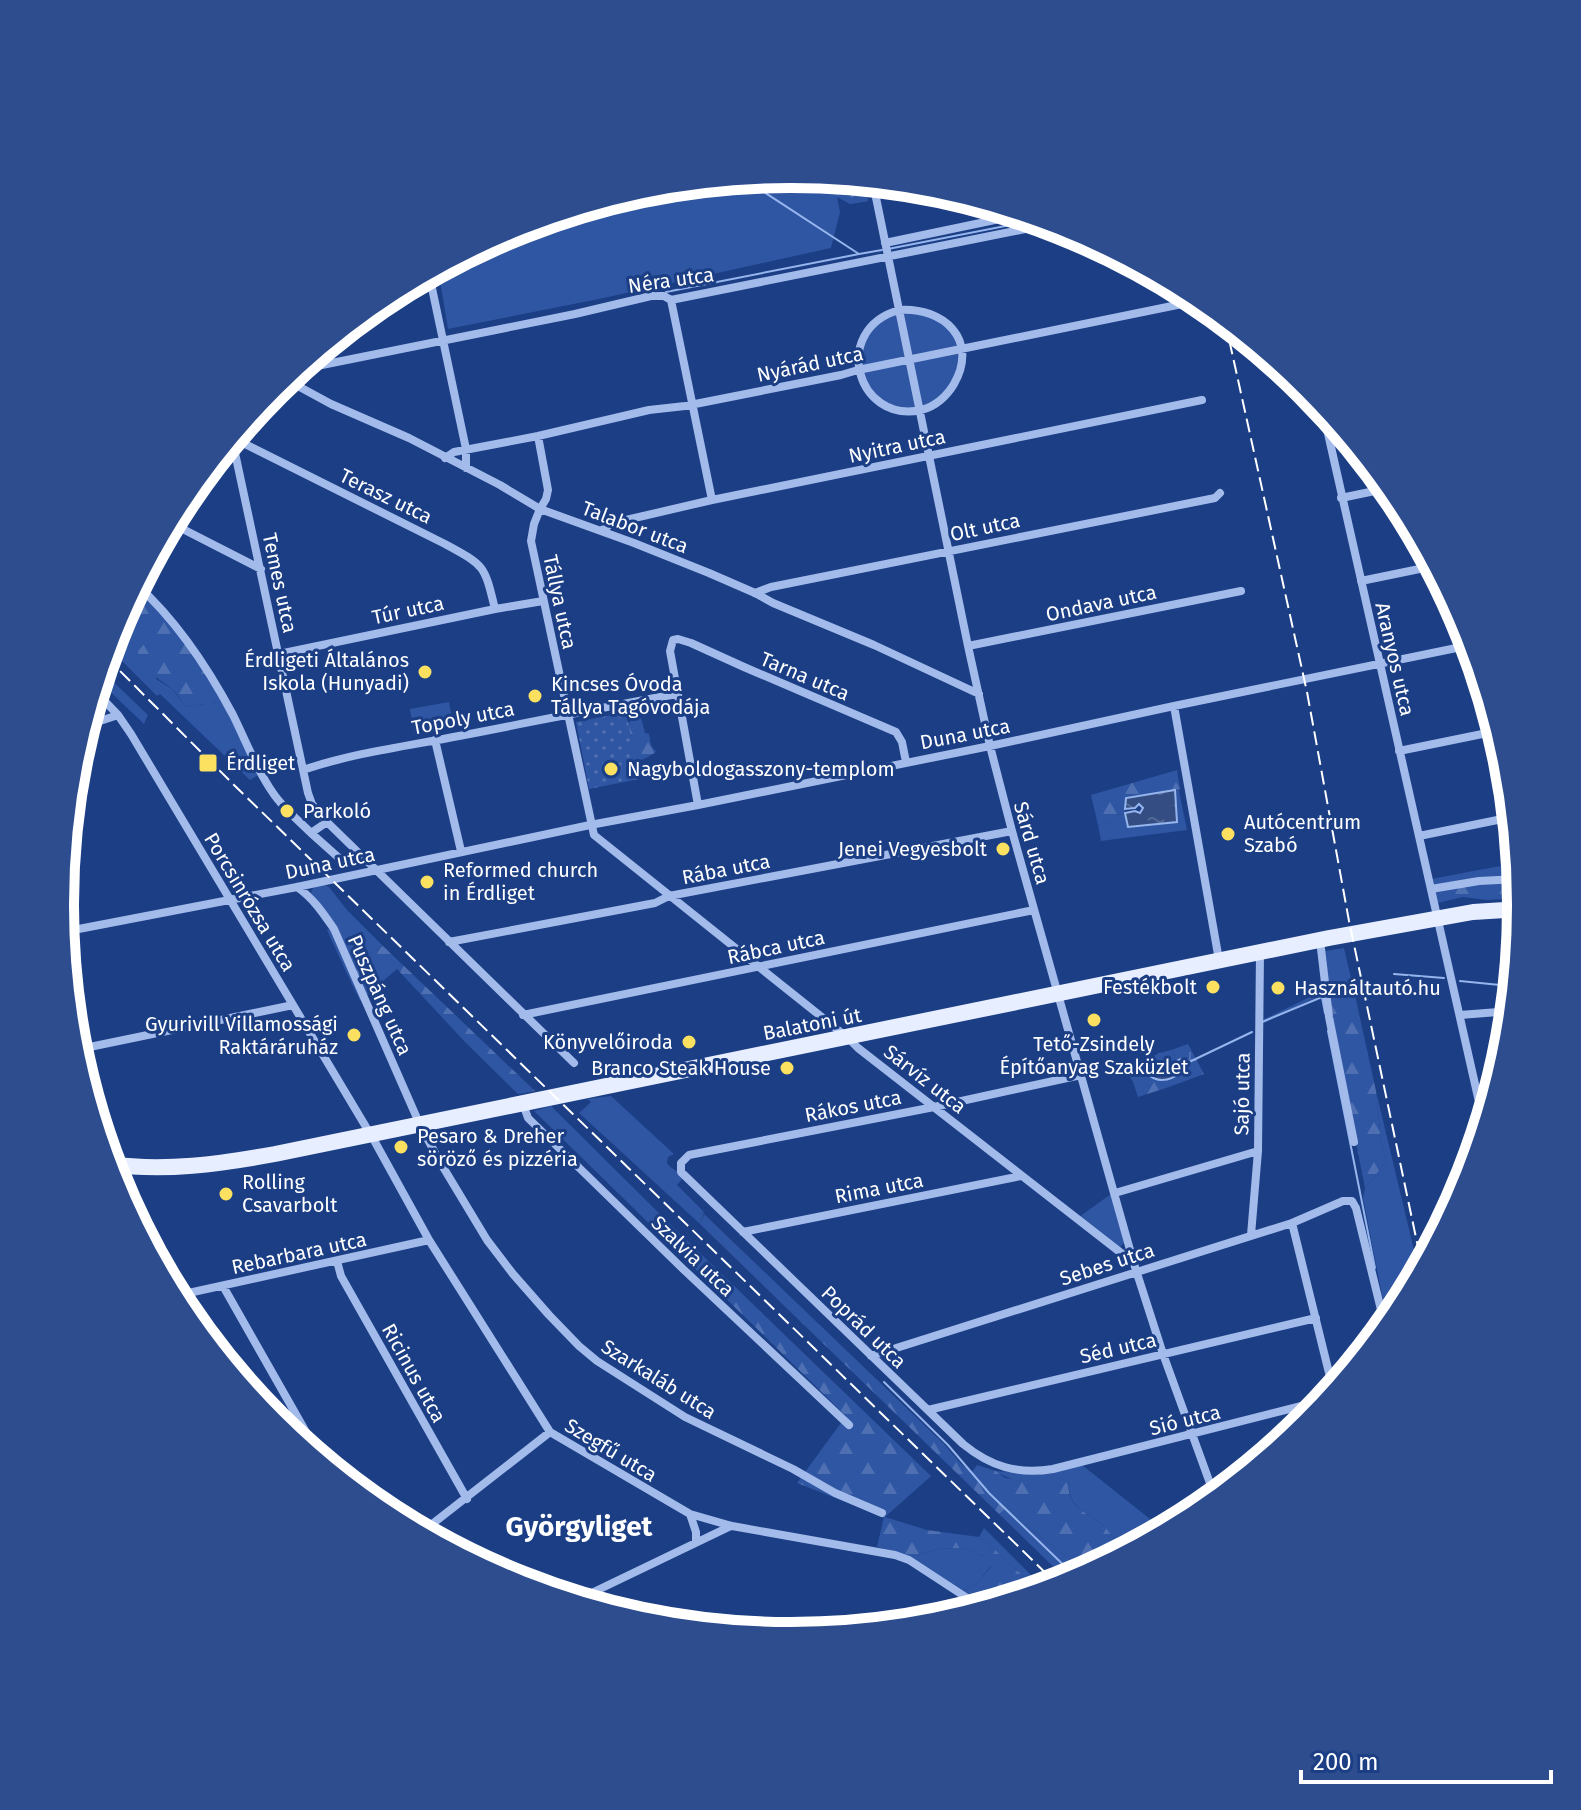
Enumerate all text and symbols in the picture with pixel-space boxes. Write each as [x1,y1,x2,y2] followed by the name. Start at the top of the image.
[626,262,716,298] street label: Néra utca
[755,341,865,387] street label: Nyárád utca
[846,424,948,468] street label: Nyitra utca
[336,463,436,529] street label: Terasz utca
[578,496,692,558] street label: Talabor utca
[948,508,1022,546] street label: Olt utca
[258,531,302,635] street label: Temes utca
[538,553,582,651] street label: Tállya utca
[1043,580,1159,626] street label: Ondava utca
[370,591,446,629] street label: Túr utca
[1370,600,1420,718] street label: Aranyos utca
[757,646,853,706] street label: Tarna utca
[244,648,409,695] place label: Érdligeti Általános Iskola (Hunyadi)
[416,663,434,681] marker: Érdligeti Általános Iskola (Hunyadi)
[551,672,711,719] place label: Kincses Óvoda Tállya Tagóvodája
[526,687,544,705] marker: Kincses Óvoda Tállya Tagóvodája
[410,696,516,740] street label: Topoly utca
[918,714,1012,754] street label: Duna utca
[226,751,296,775] place label: Érdliget
[197,752,219,774] marker: Érdliget
[627,757,895,781] place label: Nagyboldogasszony-templom
[602,760,620,778] marker: Nagyboldogasszony-templom
[303,799,371,823] place label: Parkoló
[1009,799,1055,887] street label: Sárd utca
[278,802,296,820] marker: Parkoló
[1244,810,1361,857] place label: Autócentrum Szabó
[1219,825,1237,843] marker: Autócentrum Szabó
[199,828,301,976] street label: Porcsinrózsa utca
[838,837,988,861] place label: Jenei Vegyesbolt
[994,840,1012,858] marker: Jenei Vegyesbolt
[283,842,377,884] street label: Duna utca
[680,849,772,889] street label: Rába utca
[443,858,598,905] place label: Reformed church in Érdliget
[418,873,436,891] marker: Reformed church in Érdliget
[725,925,827,969] street label: Rábca utca
[343,931,417,1059] street label: Puszpáng utca
[1103,975,1198,999] place label: Festékbolt
[1294,976,1441,1000] place label: Használtautó.hu
[1204,978,1222,996] marker: Festékbolt
[1269,979,1287,997] marker: Használtautó.hu
[761,1003,864,1045] street label: Balatoni út
[1085,1011,1103,1029] marker: Tető-Zsindely Építőanyag Szaküzlet
[145,1012,338,1059] place label: Gyurivill Villamossági Raktáráruház
[345,1026,363,1044] marker: Gyurivill Villamossági Raktáráruház
[543,1030,673,1054] place label: Könyvelőiroda
[999,1032,1189,1079] place label: Tető-Zsindely Építőanyag Szaküzlet
[680,1033,698,1051] marker: Könyvelőiroda
[879,1039,971,1119] street label: Sárvíz utca
[1229,1052,1255,1136] street label: Sajó utca
[591,1056,771,1080] place label: Branco Steak House
[778,1059,796,1077] marker: Branco Steak House
[803,1085,903,1127] street label: Rákos utca
[417,1124,578,1171] place label: Pesaro & Dreher söröző és pizzéria
[392,1138,410,1156] marker: Pesaro & Dreher söröző és pizzéria
[833,1168,925,1208] street label: Rima utca
[242,1170,338,1217] place label: Rolling Csavarbolt
[217,1185,235,1203] marker: Rolling Csavarbolt
[647,1211,739,1301] street label: Szalvia utca
[229,1227,369,1279] street label: Rebarbara utca
[1057,1237,1157,1291] street label: Sebes utca
[817,1281,911,1373] street label: Poprád utca
[377,1319,451,1427] street label: Ricinus utca
[1077,1328,1159,1368] street label: Séd utca
[597,1334,721,1424] street label: Szarkaláb utca
[1147,1400,1223,1440] street label: Sió utca
[561,1413,661,1487] street label: Szegfű utca
[506,1510,654,1543] district label: Györgyliget
[1301,1734,1551,1784] scale bar
[1313,1748,1379,1776] text: 200 m

